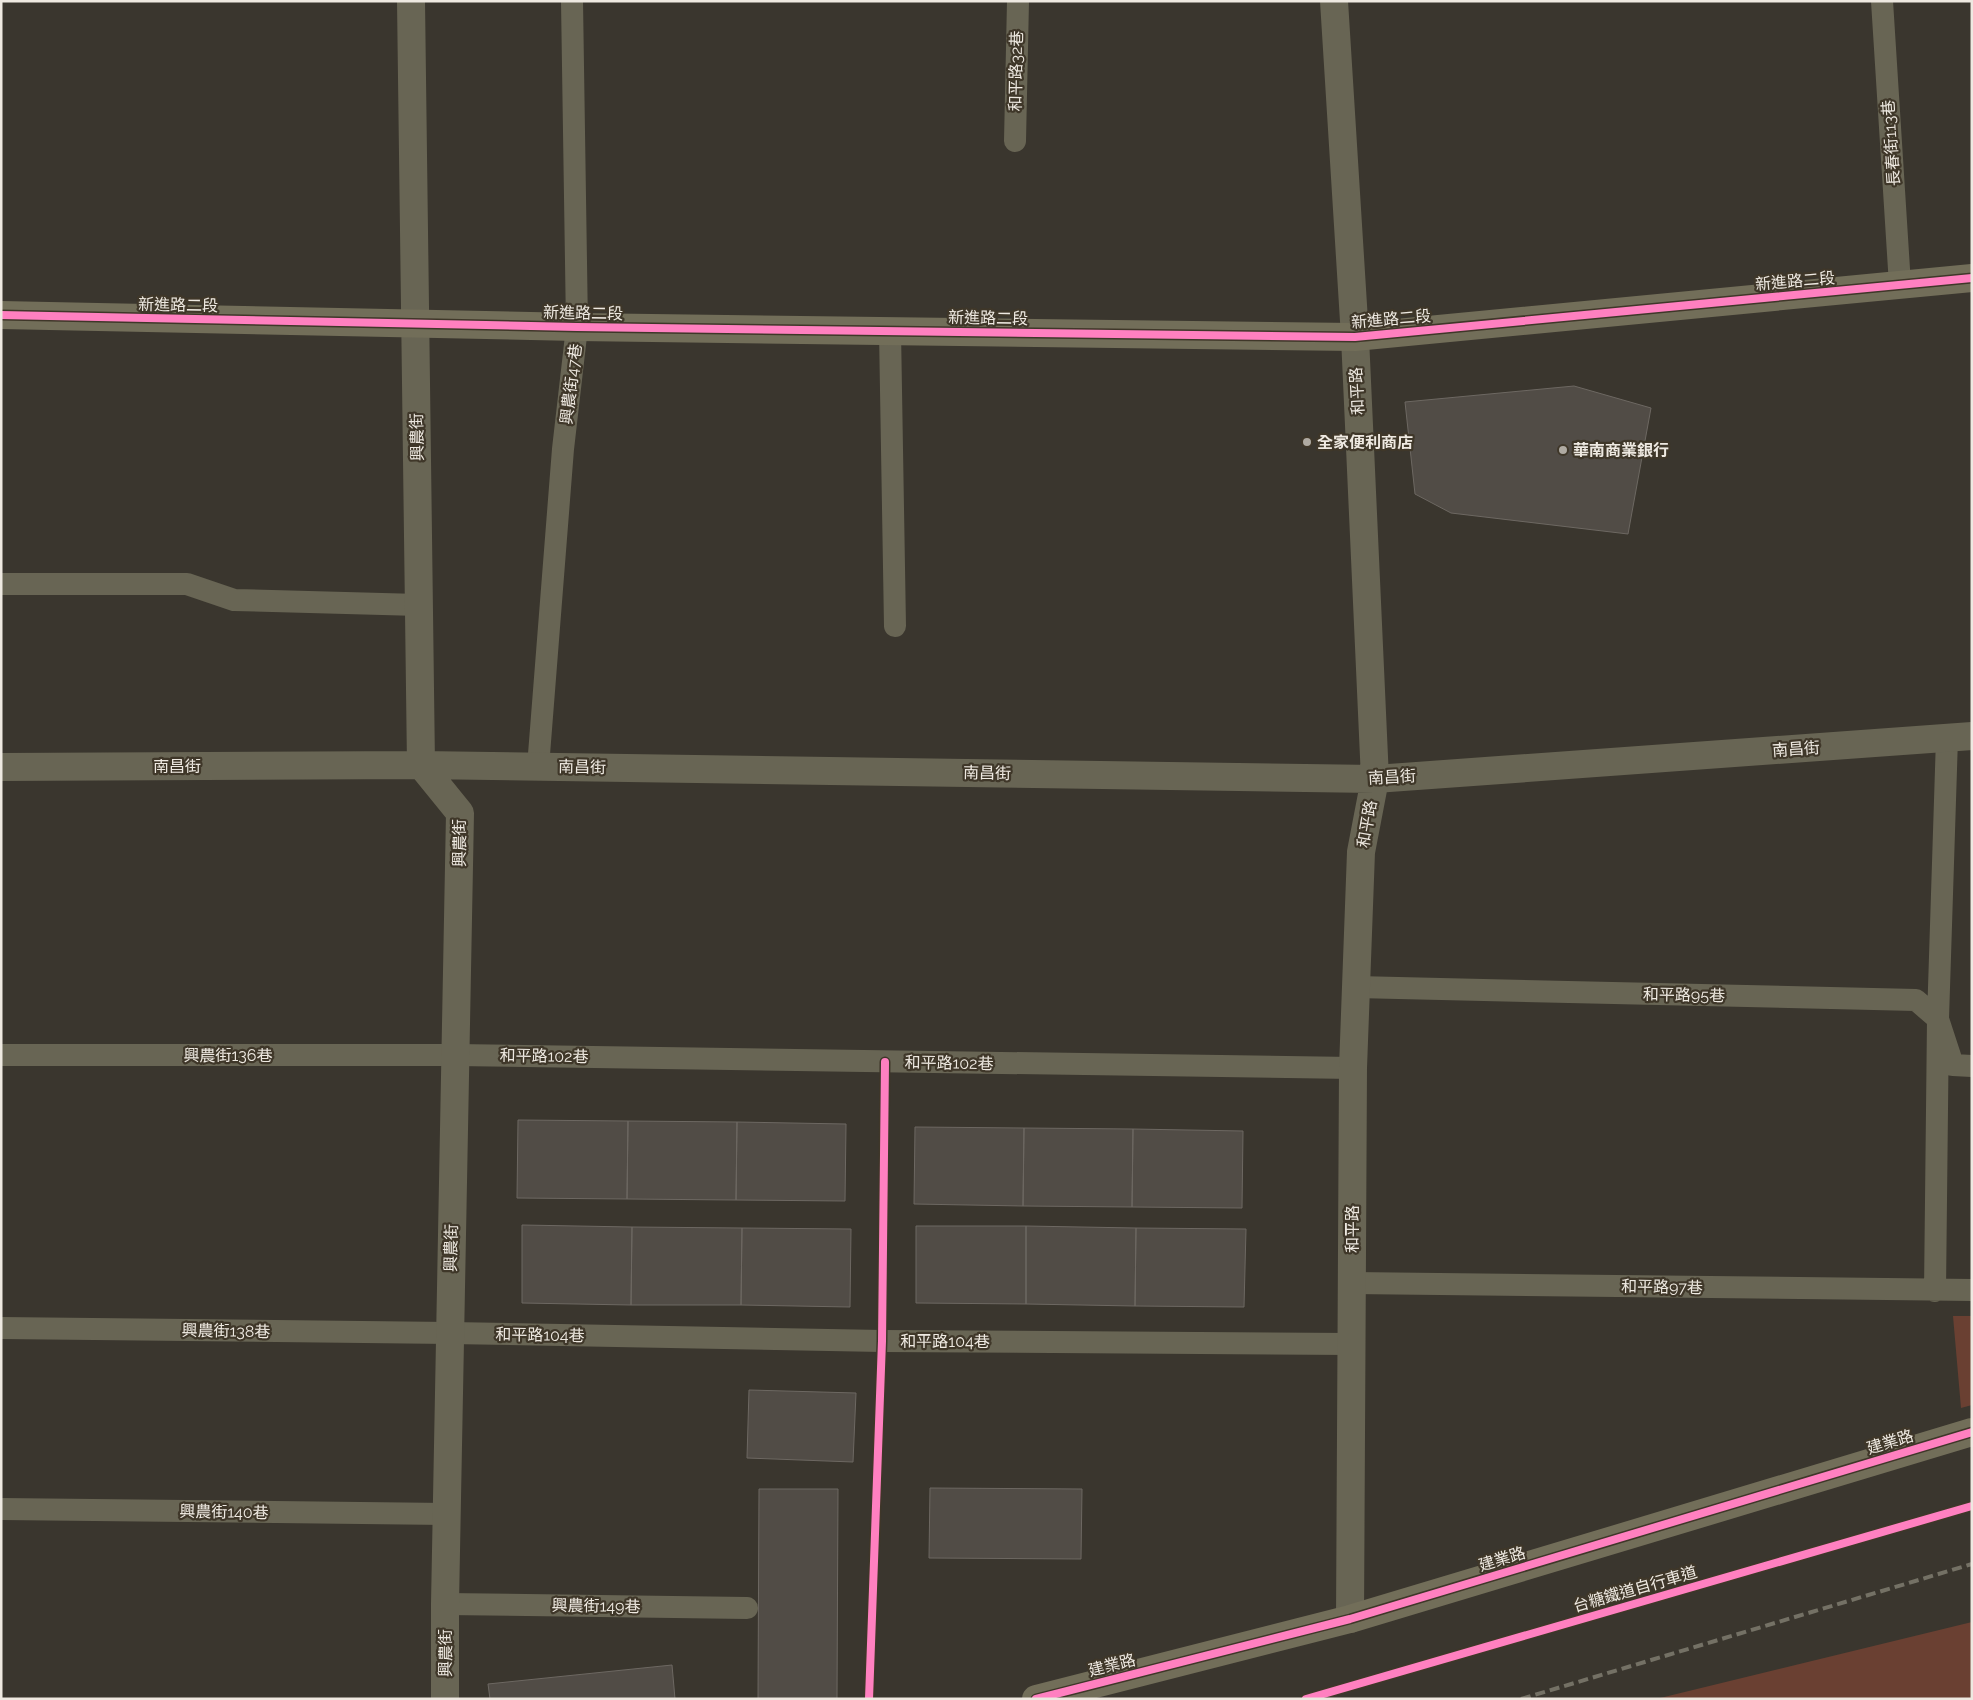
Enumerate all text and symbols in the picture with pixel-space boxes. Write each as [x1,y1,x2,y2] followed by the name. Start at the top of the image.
[1006,30,1026,112] street label: 和平路32巷
[1879,99,1903,187] street label: 長春街113巷
[1754,268,1836,294] street label: 新進路二段
[138,295,218,315] street label: 新進路二段
[543,303,623,323] street label: 新進路二段
[1350,306,1432,332] street label: 新進路二段
[948,308,1028,328] street label: 新進路二段
[557,343,585,425] street label: 興農街47巷
[1346,367,1368,415] street label: 和平路
[407,413,427,461] street label: 興農街
[1317,433,1413,452] place label: 全家便利商店
[1301,436,1313,448] marker: 全家便利商店
[1573,441,1669,460] place label: 華南商業銀行
[1557,444,1569,456] marker: 華南商業銀行
[1771,738,1821,760] street label: 南昌街
[153,757,201,776] street label: 南昌街
[558,757,606,777] street label: 南昌街
[963,763,1011,783] street label: 南昌街
[1368,766,1416,788] street label: 南昌街
[1353,799,1381,849] street label: 和平路
[450,819,469,867] street label: 興農街
[1643,985,1725,1005] street label: 和平路95巷
[183,1046,273,1065] street label: 興農街136巷
[499,1046,589,1066] street label: 和平路102巷
[904,1053,994,1073] street label: 和平路102巷
[1343,1205,1362,1253] street label: 和平路
[441,1224,461,1272] street label: 興農街
[1621,1277,1703,1297] street label: 和平路97巷
[181,1321,271,1341] street label: 興農街138巷
[495,1325,585,1345] street label: 和平路104巷
[900,1332,990,1351] street label: 和平路104巷
[1864,1426,1916,1458] street label: 建業路
[179,1502,269,1522] street label: 興農街140巷
[1476,1543,1528,1575] street label: 建業路
[1571,1562,1699,1616] street label: 台糖鐵道自行車道
[551,1596,641,1616] street label: 興農街149巷
[436,1629,455,1677] street label: 興農街
[1086,1650,1138,1680] street label: 建業路

